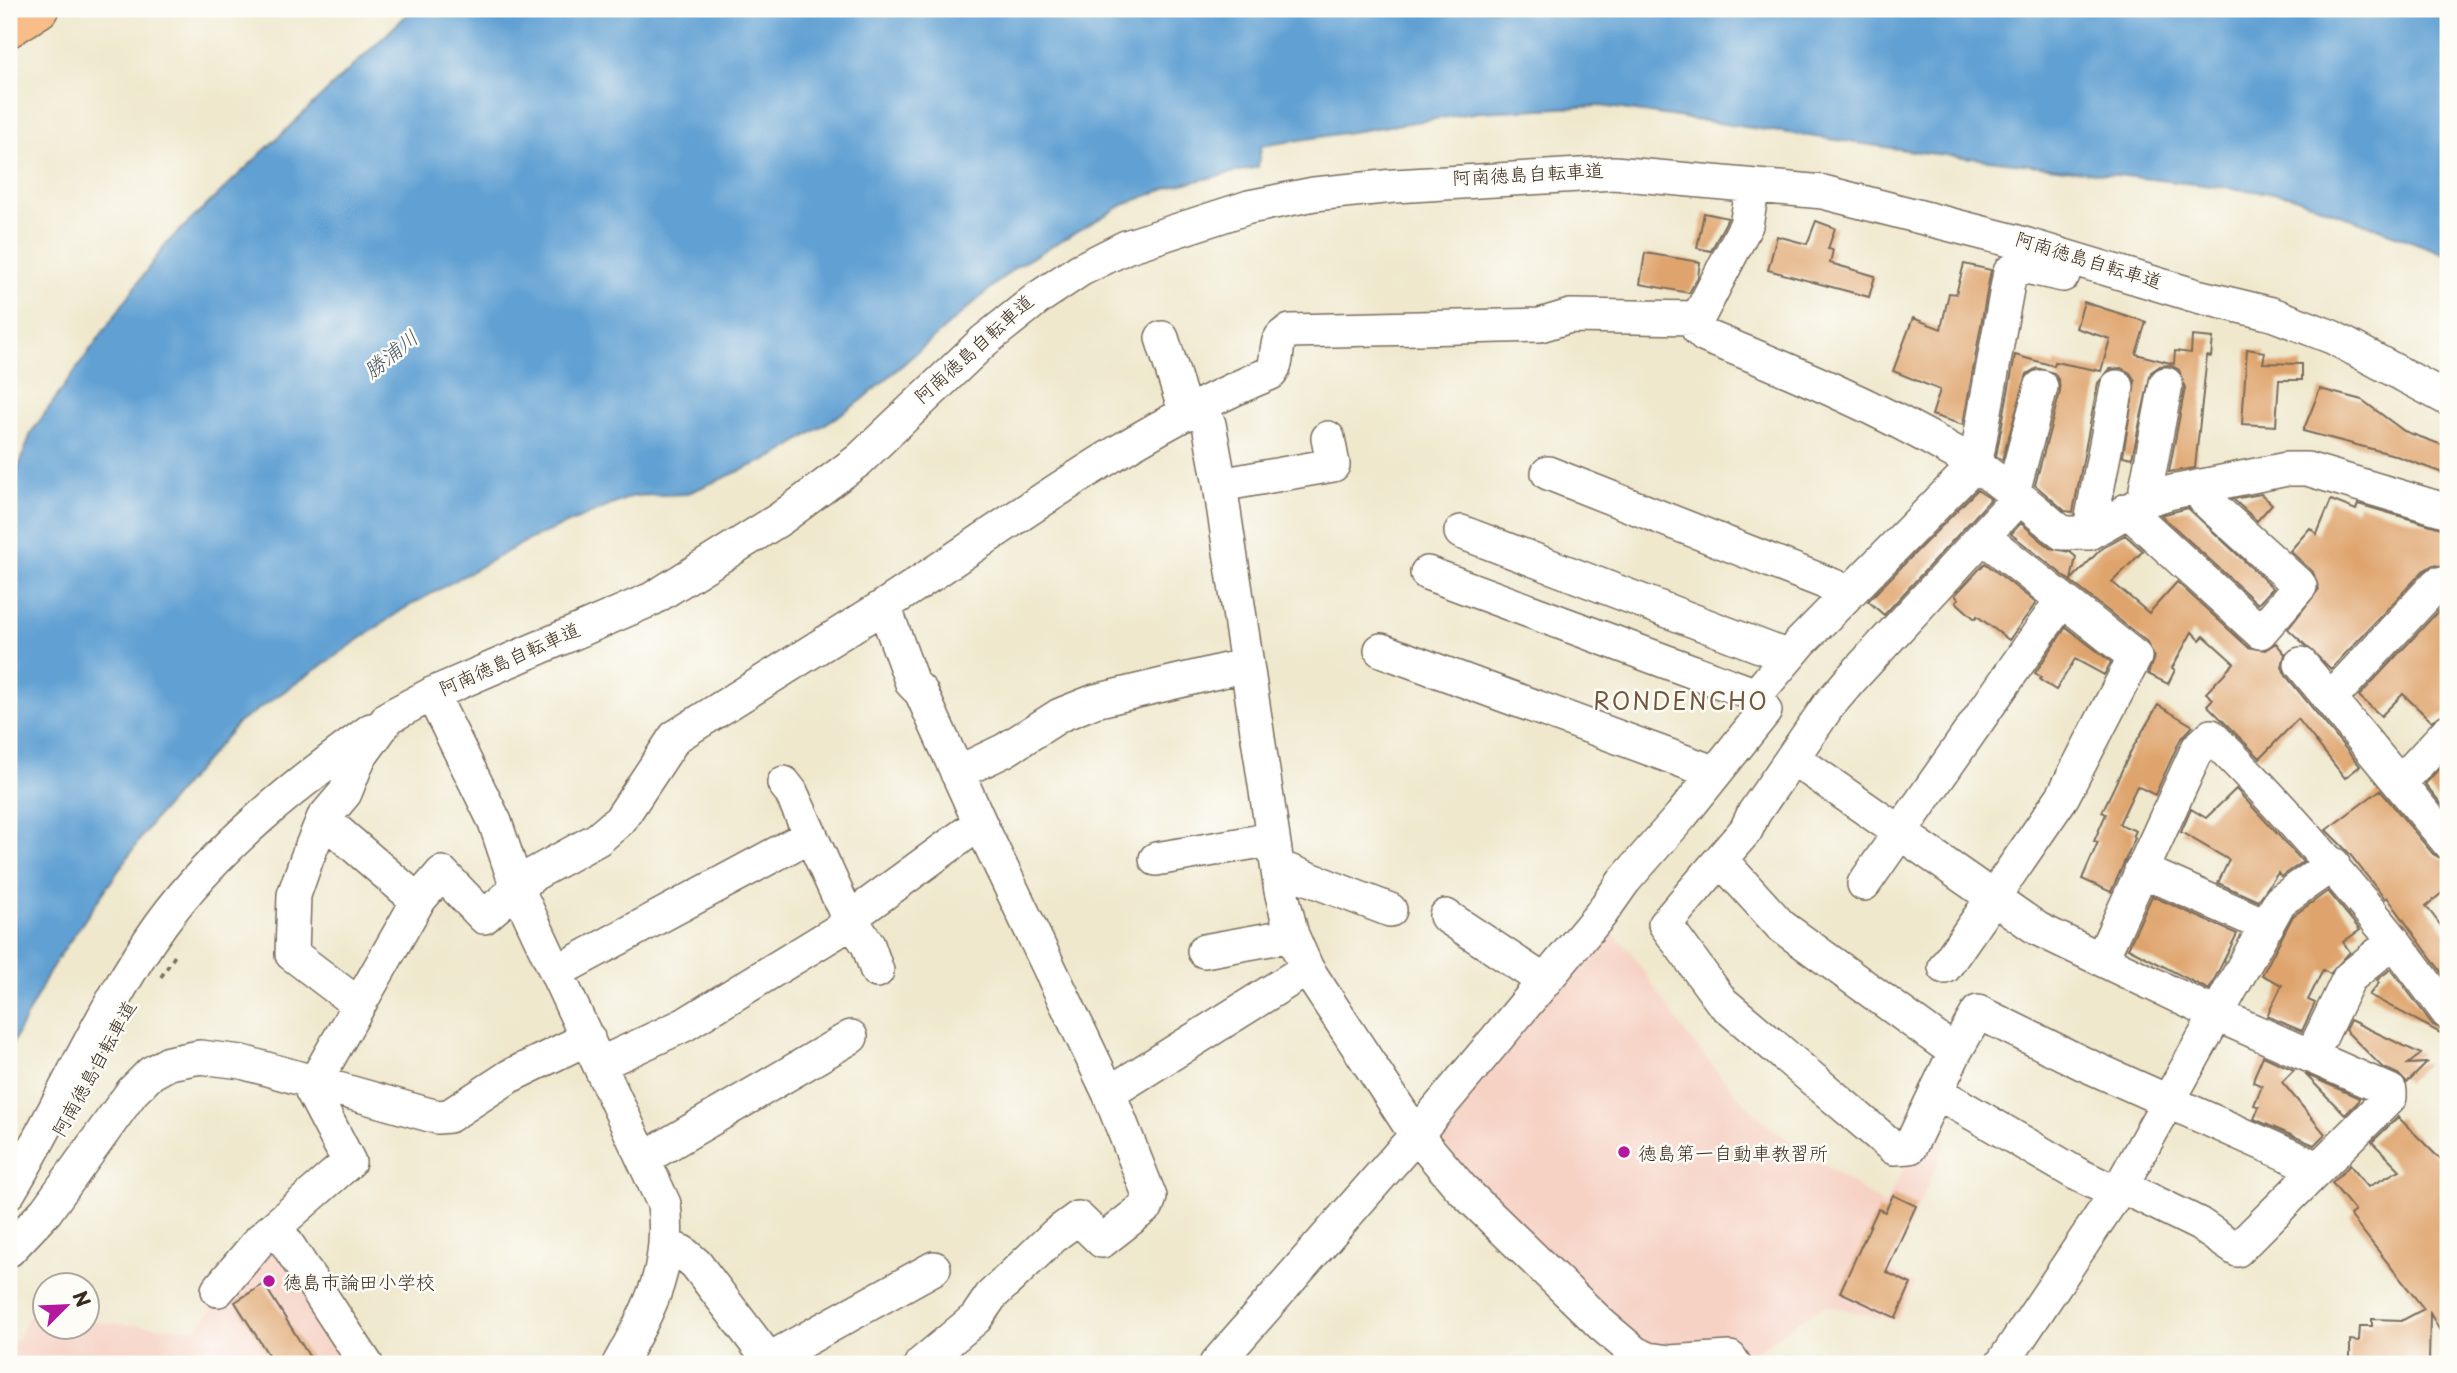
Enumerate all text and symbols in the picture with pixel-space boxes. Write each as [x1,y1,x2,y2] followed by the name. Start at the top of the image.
[1451,155,1605,191] street label: 阿南徳島自転車道
[2012,223,2166,295] street label: 阿南徳島自転車道
[907,287,1039,409] street label: 阿南徳島自転車道
[355,321,425,385] water label: 勝浦川
[434,614,584,702] street label: 阿南徳島自転車道
[1593,683,1769,718] district label: RONDENCHO
[44,995,142,1141] street label: 阿南徳島自転車道
[1638,1138,1828,1166] place label: 徳島第一自動車教習所
[1616,1144,1632,1160] marker: 徳島第一自動車教習所
[283,1267,435,1295] place label: 徳島市論田小学校
[32,1272,102,1342] north arrow
[261,1273,277,1289] marker: 徳島市論田小学校
[67,1286,98,1311] text: N

